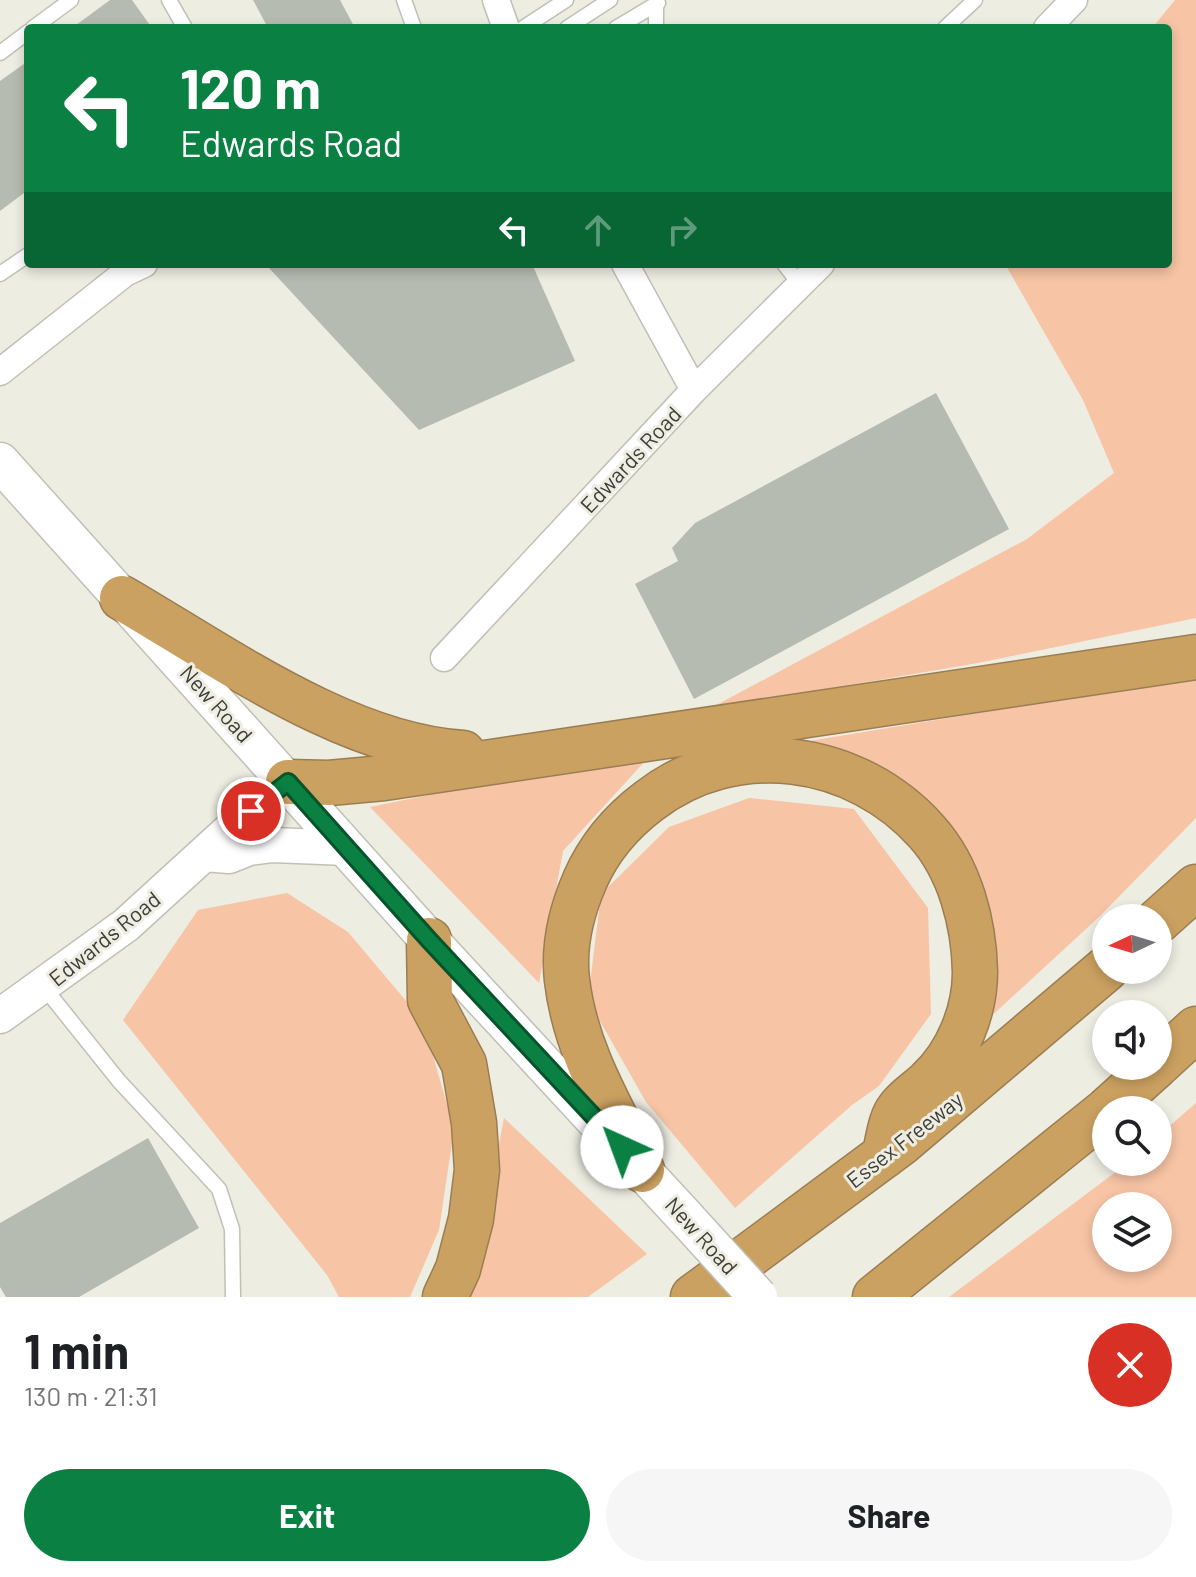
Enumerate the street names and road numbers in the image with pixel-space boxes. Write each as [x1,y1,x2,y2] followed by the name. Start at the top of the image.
[574,401,686,517] street label: Edwards Road
[175,659,259,747] street label: New Road
[43,885,165,991] street label: Edwards Road
[841,1085,967,1193] street label: Essex Freeway
[660,1191,744,1279] street label: New Road

